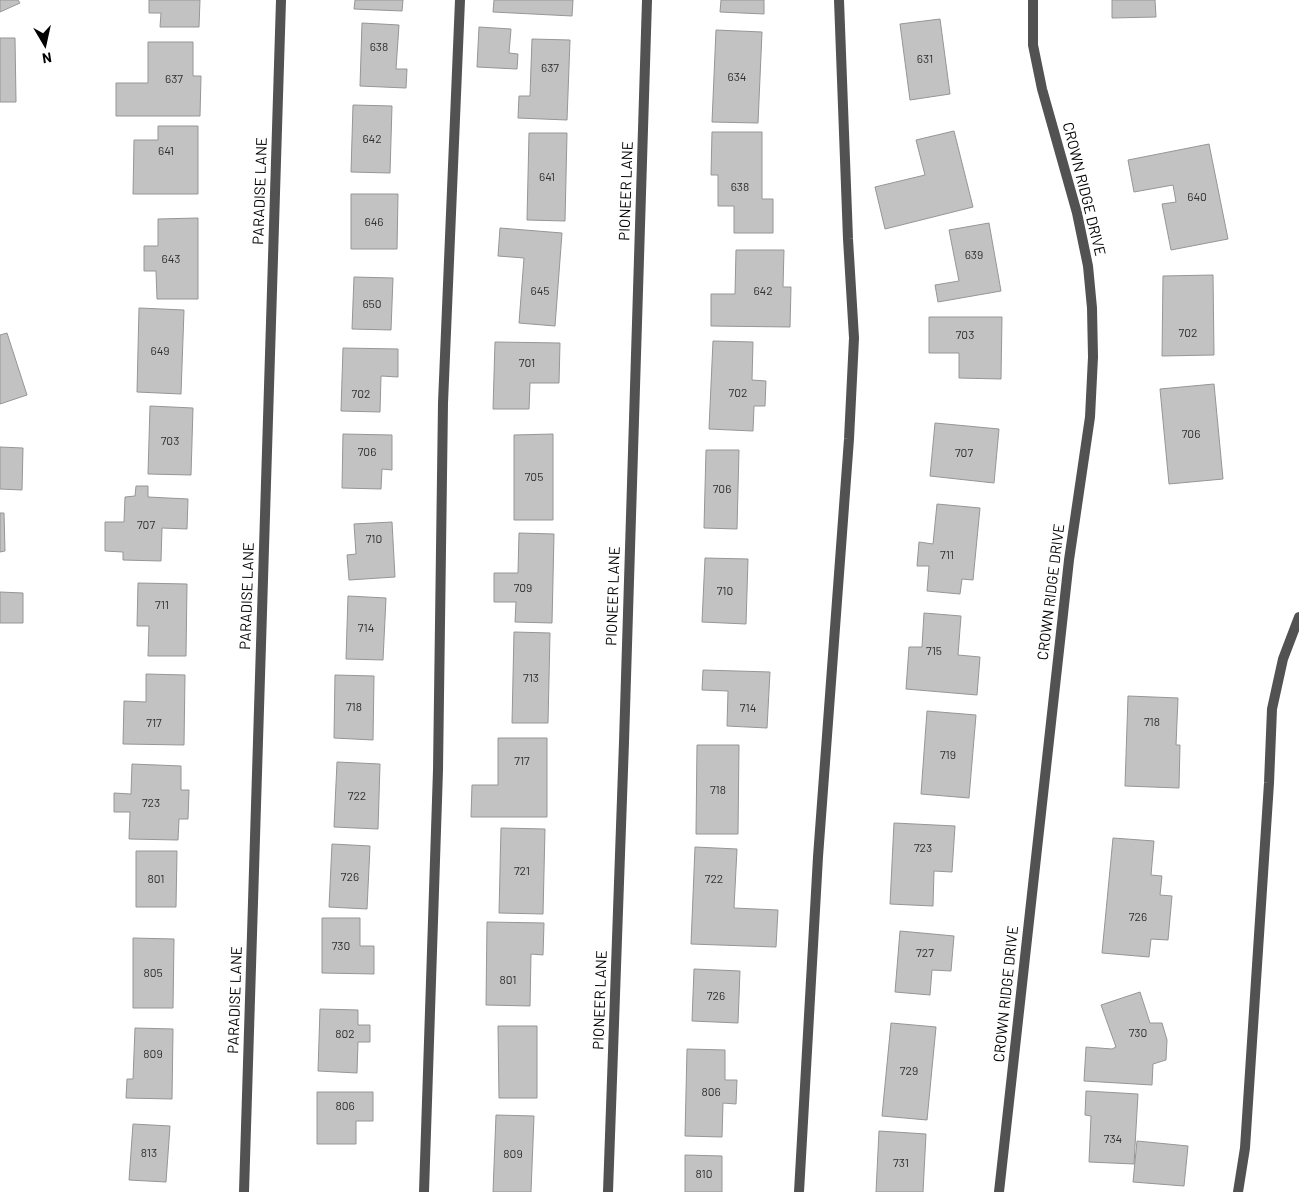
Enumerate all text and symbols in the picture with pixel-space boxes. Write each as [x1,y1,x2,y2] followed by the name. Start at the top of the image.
[20,20,70,70] north arrow
[370,39,388,53] house number: 638
[41,49,53,67] text: N
[917,51,933,65] house number: 631
[541,60,559,74] house number: 637
[728,69,746,83] house number: 634
[165,71,183,85] house number: 637
[1060,120,1110,258] street label: CROWN RIDGE DRIVE
[362,131,382,145] house number: 642
[248,137,270,245] street label: PARADISE LANE
[614,141,636,241] street label: PIONEER LANE
[158,143,174,157] house number: 641
[539,169,555,183] house number: 641
[731,179,749,193] house number: 638
[1187,189,1207,203] house number: 640
[365,214,383,228] house number: 646
[965,247,983,261] house number: 639
[162,251,180,265] house number: 643
[531,283,549,297] house number: 645
[753,283,773,297] house number: 642
[362,296,382,310] house number: 650
[1179,325,1197,339] house number: 702
[956,327,974,341] house number: 703
[150,343,170,357] house number: 649
[519,355,535,369] house number: 701
[729,385,747,399] house number: 702
[352,386,370,400] house number: 702
[1182,426,1200,440] house number: 706
[161,433,179,447] house number: 703
[358,444,376,458] house number: 706
[955,445,973,459] house number: 707
[525,469,543,483] house number: 705
[713,481,731,495] house number: 706
[137,517,155,531] house number: 707
[1033,523,1067,661] street label: CROWN RIDGE DRIVE
[366,531,382,545] house number: 710
[235,542,257,650] street label: PARADISE LANE
[601,546,623,646] street label: PIONEER LANE
[940,547,954,561] house number: 711
[514,580,532,594] house number: 709
[717,583,733,597] house number: 710
[155,597,169,611] house number: 711
[358,620,374,634] house number: 714
[926,643,942,657] house number: 715
[523,670,539,684] house number: 713
[346,699,362,713] house number: 718
[740,700,756,714] house number: 714
[1144,714,1160,728] house number: 718
[146,715,162,729] house number: 717
[940,747,956,761] house number: 719
[514,753,530,767] house number: 717
[710,782,726,796] house number: 718
[348,788,366,802] house number: 722
[142,795,160,809] house number: 723
[914,840,932,854] house number: 723
[514,863,530,877] house number: 721
[341,869,359,883] house number: 726
[148,871,164,885] house number: 801
[705,871,723,885] house number: 722
[1129,909,1147,923] house number: 726
[989,925,1021,1063] street label: CROWN RIDGE DRIVE
[332,938,350,952] house number: 730
[916,945,934,959] house number: 727
[223,946,245,1054] street label: PARADISE LANE
[588,950,610,1050] street label: PIONEER LANE
[143,965,163,979] house number: 805
[500,972,516,986] house number: 801
[707,988,725,1002] house number: 726
[1129,1025,1147,1039] house number: 730
[335,1026,355,1040] house number: 802
[143,1046,163,1060] house number: 809
[900,1063,918,1077] house number: 729
[701,1084,721,1098] house number: 806
[335,1098,355,1112] house number: 806
[1104,1131,1122,1145] house number: 734
[141,1145,157,1159] house number: 813
[503,1146,523,1160] house number: 809
[893,1155,909,1169] house number: 731
[696,1166,712,1180] house number: 810

